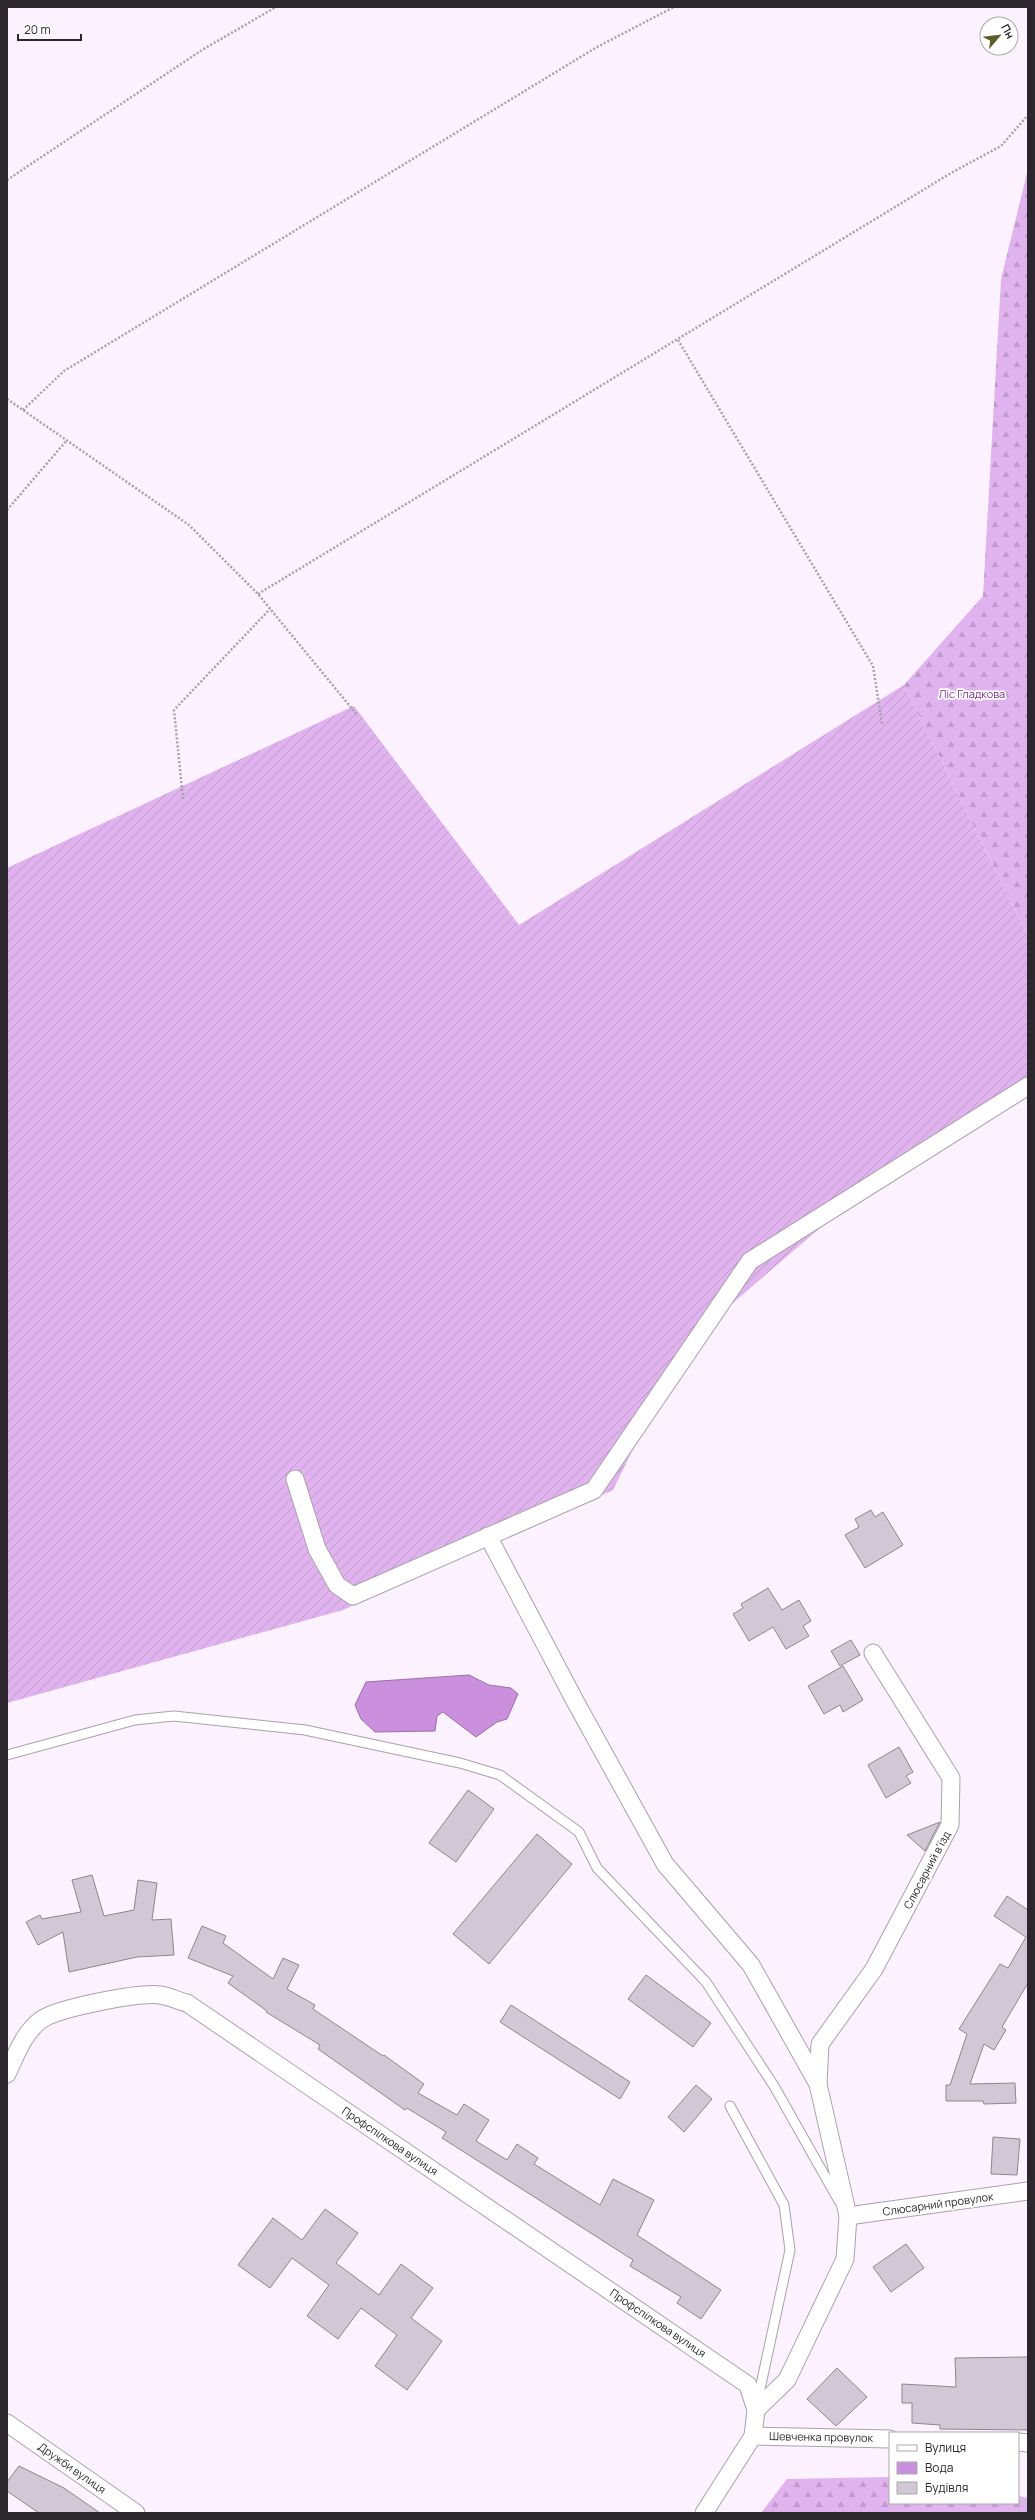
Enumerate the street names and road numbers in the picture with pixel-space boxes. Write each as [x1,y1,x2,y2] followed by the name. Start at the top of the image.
[900,1828,954,1911] street label: Слюсарний в’їзд
[339,2103,441,2178] street label: Профспілкова вулиця
[882,2188,995,2219] street label: Слюсарний провулок
[607,2285,709,2360] street label: Профспілкова вулиця
[769,2428,874,2445] street label: Шевченка провулок
[35,2439,109,2497] street label: Дружби вулиця

